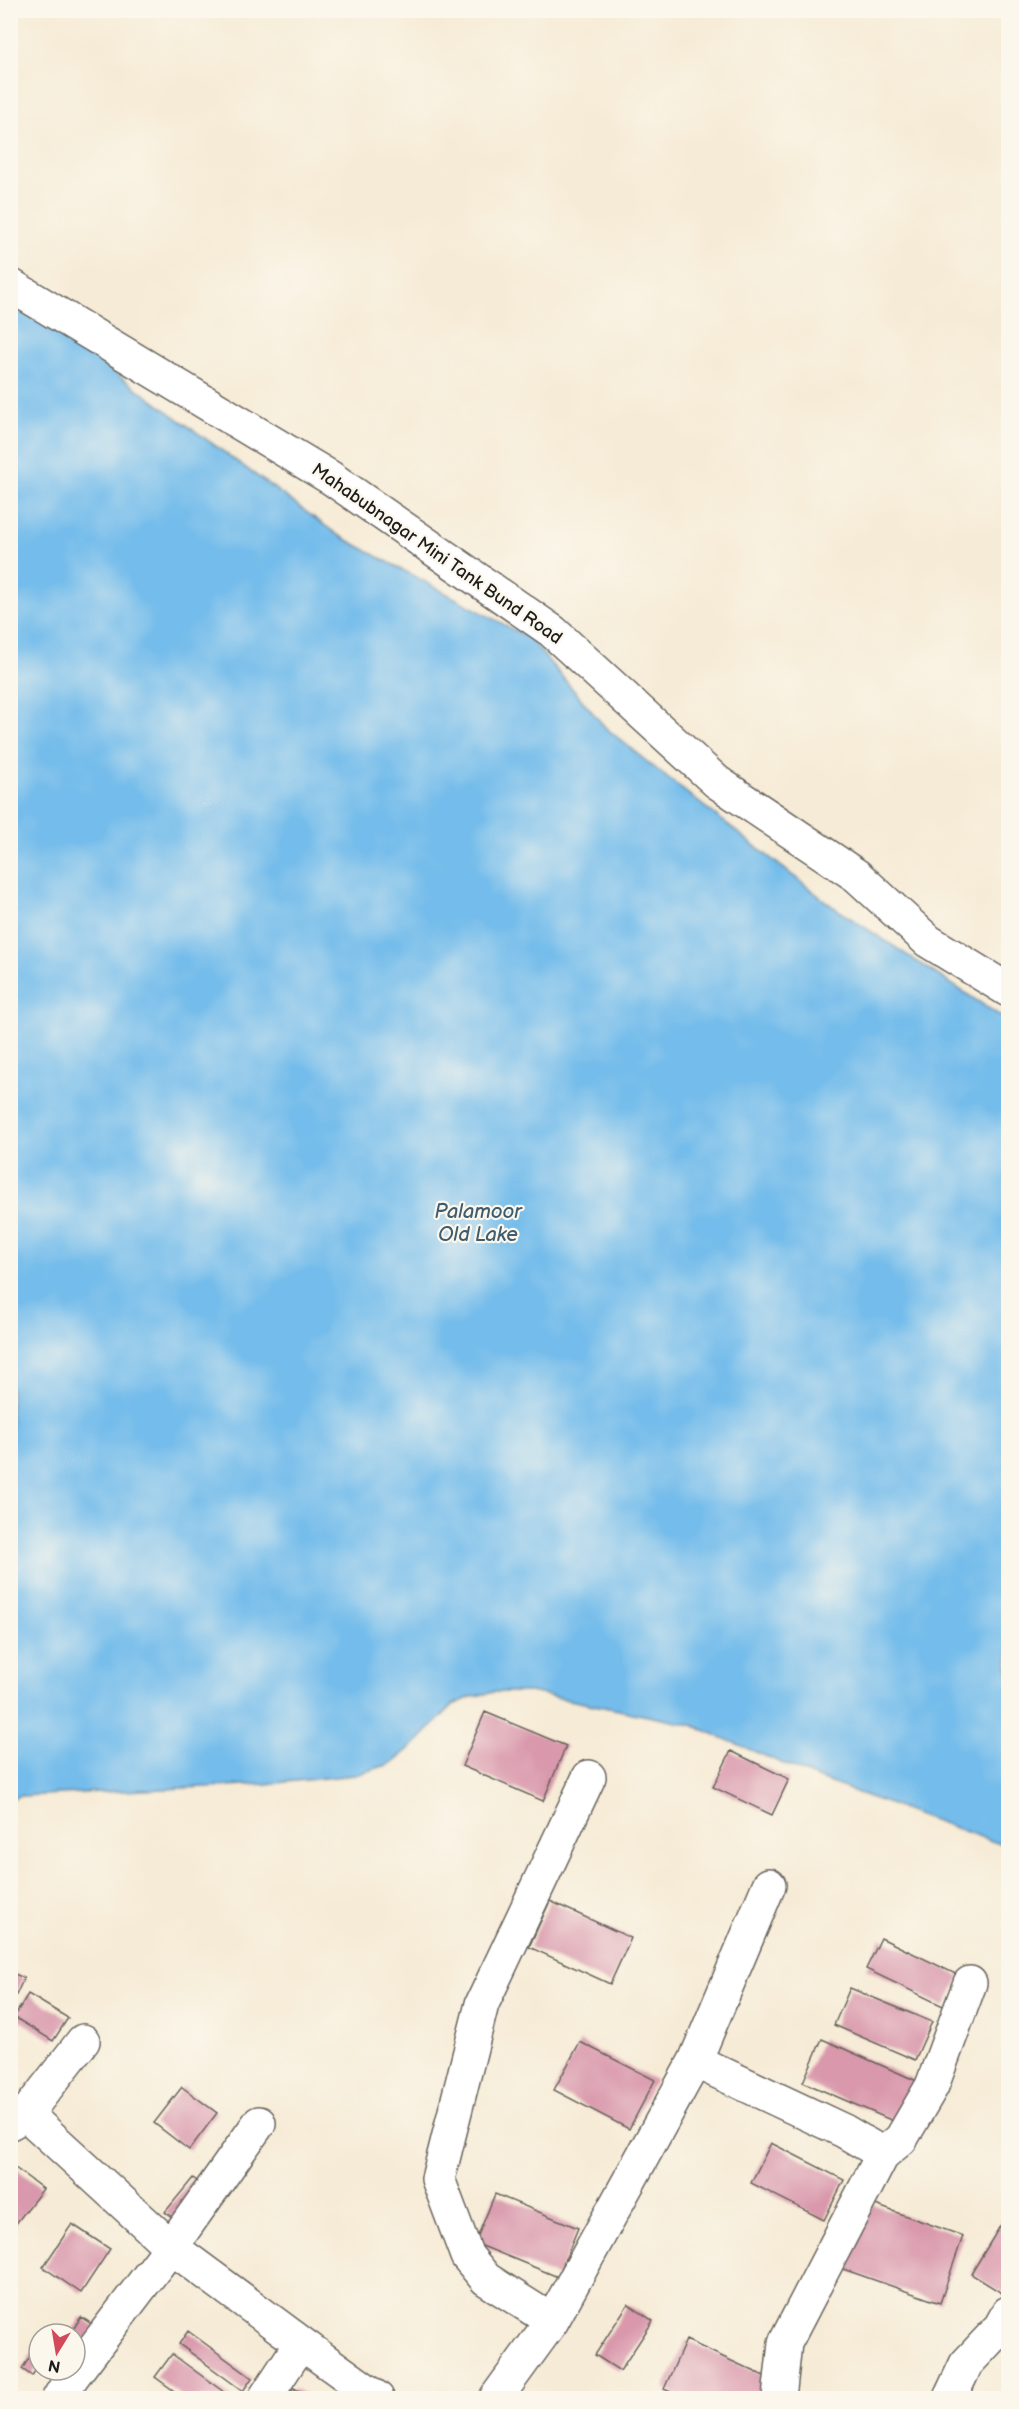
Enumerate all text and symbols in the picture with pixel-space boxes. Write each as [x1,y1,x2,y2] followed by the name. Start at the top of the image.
[308,459,566,649] street label: Mahabubnagar Mini Tank Bund Road
[435,1200,523,1247] water label: Palamoor Old Lake
[27,2322,87,2382] north arrow
[47,2355,62,2376] text: N

